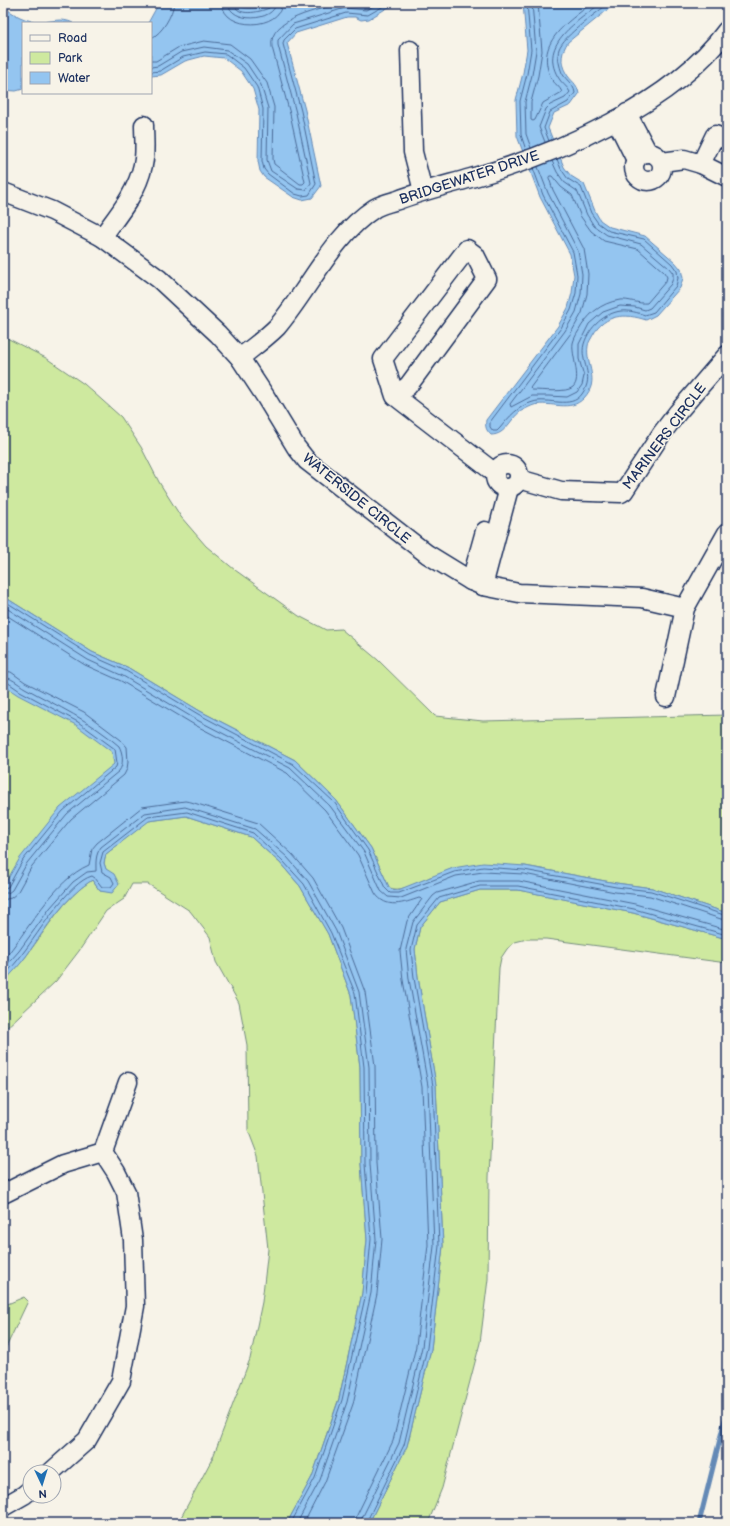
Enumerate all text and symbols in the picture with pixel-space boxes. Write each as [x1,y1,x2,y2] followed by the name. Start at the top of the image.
[22,22,152,94] legend
[58,31,87,46] text: Road
[58,51,82,66] text: Park
[58,71,90,86] text: Water
[397,147,541,208] street label: BRIDGEWATER DRIVE
[619,380,710,493] street label: MARINERS CIRCLE
[299,450,414,547] street label: WATERSIDE CIRCLE
[22,1464,62,1504] north arrow
[38,1487,47,1500] text: N

